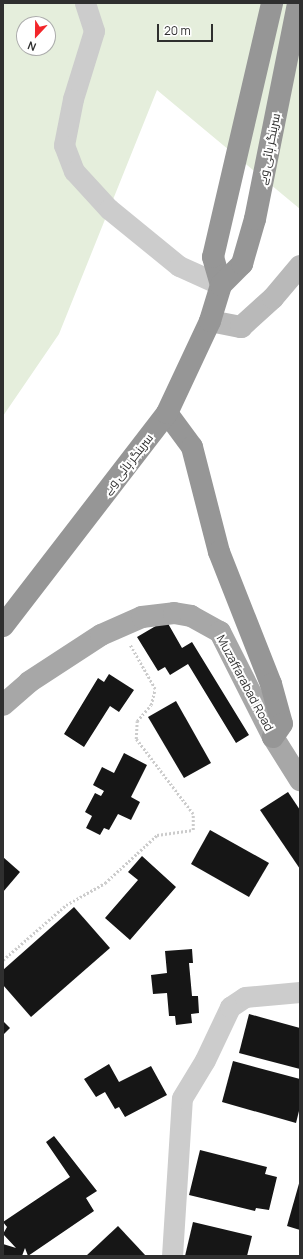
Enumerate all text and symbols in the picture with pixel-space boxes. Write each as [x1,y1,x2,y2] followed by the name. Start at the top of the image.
[16,16,56,56] north arrow
[159,16,215,42] scale bar
[164,22,191,39] text: 20 m
[25,38,38,55] text: N
[255,112,283,186] street label: سرینگر ہائی وے
[100,431,156,497] street label: سرینگر ہائی وے
[214,632,276,734] street label: Muzaffarabad Road

